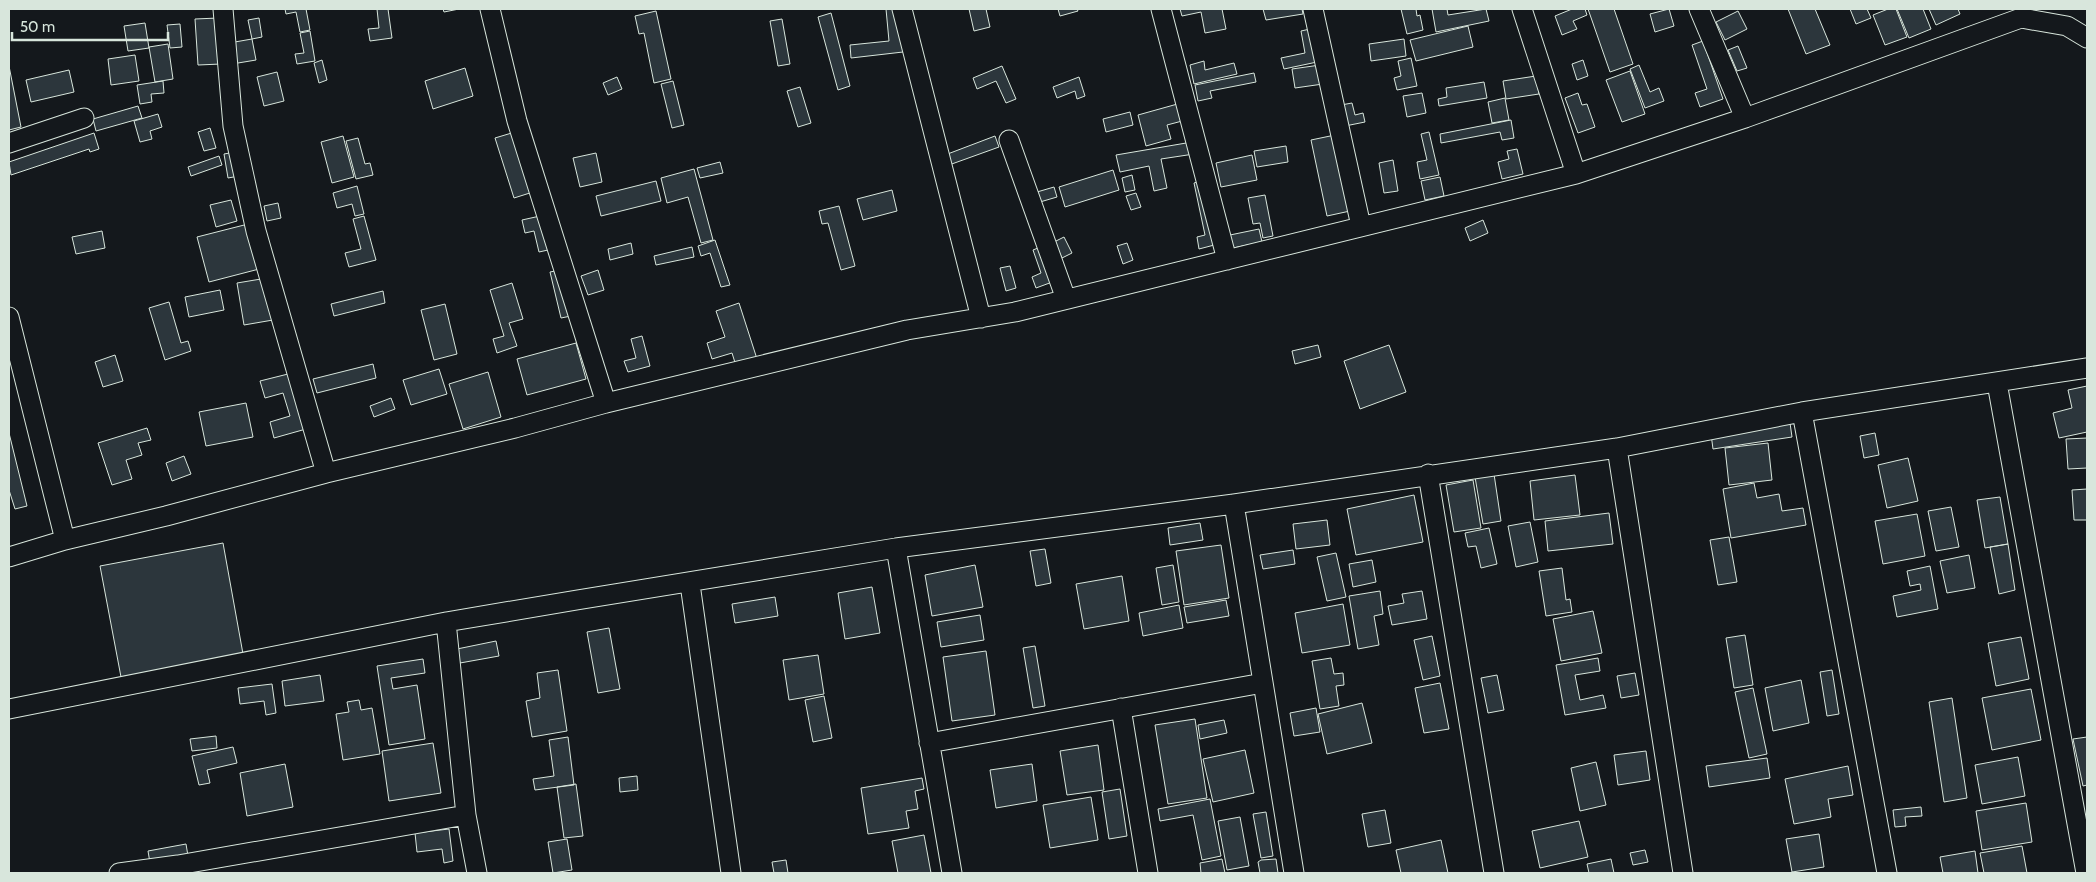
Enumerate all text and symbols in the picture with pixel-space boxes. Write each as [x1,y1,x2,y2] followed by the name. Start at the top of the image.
[12,10,169,42] scale bar
[20,18,55,36] text: 50 m

